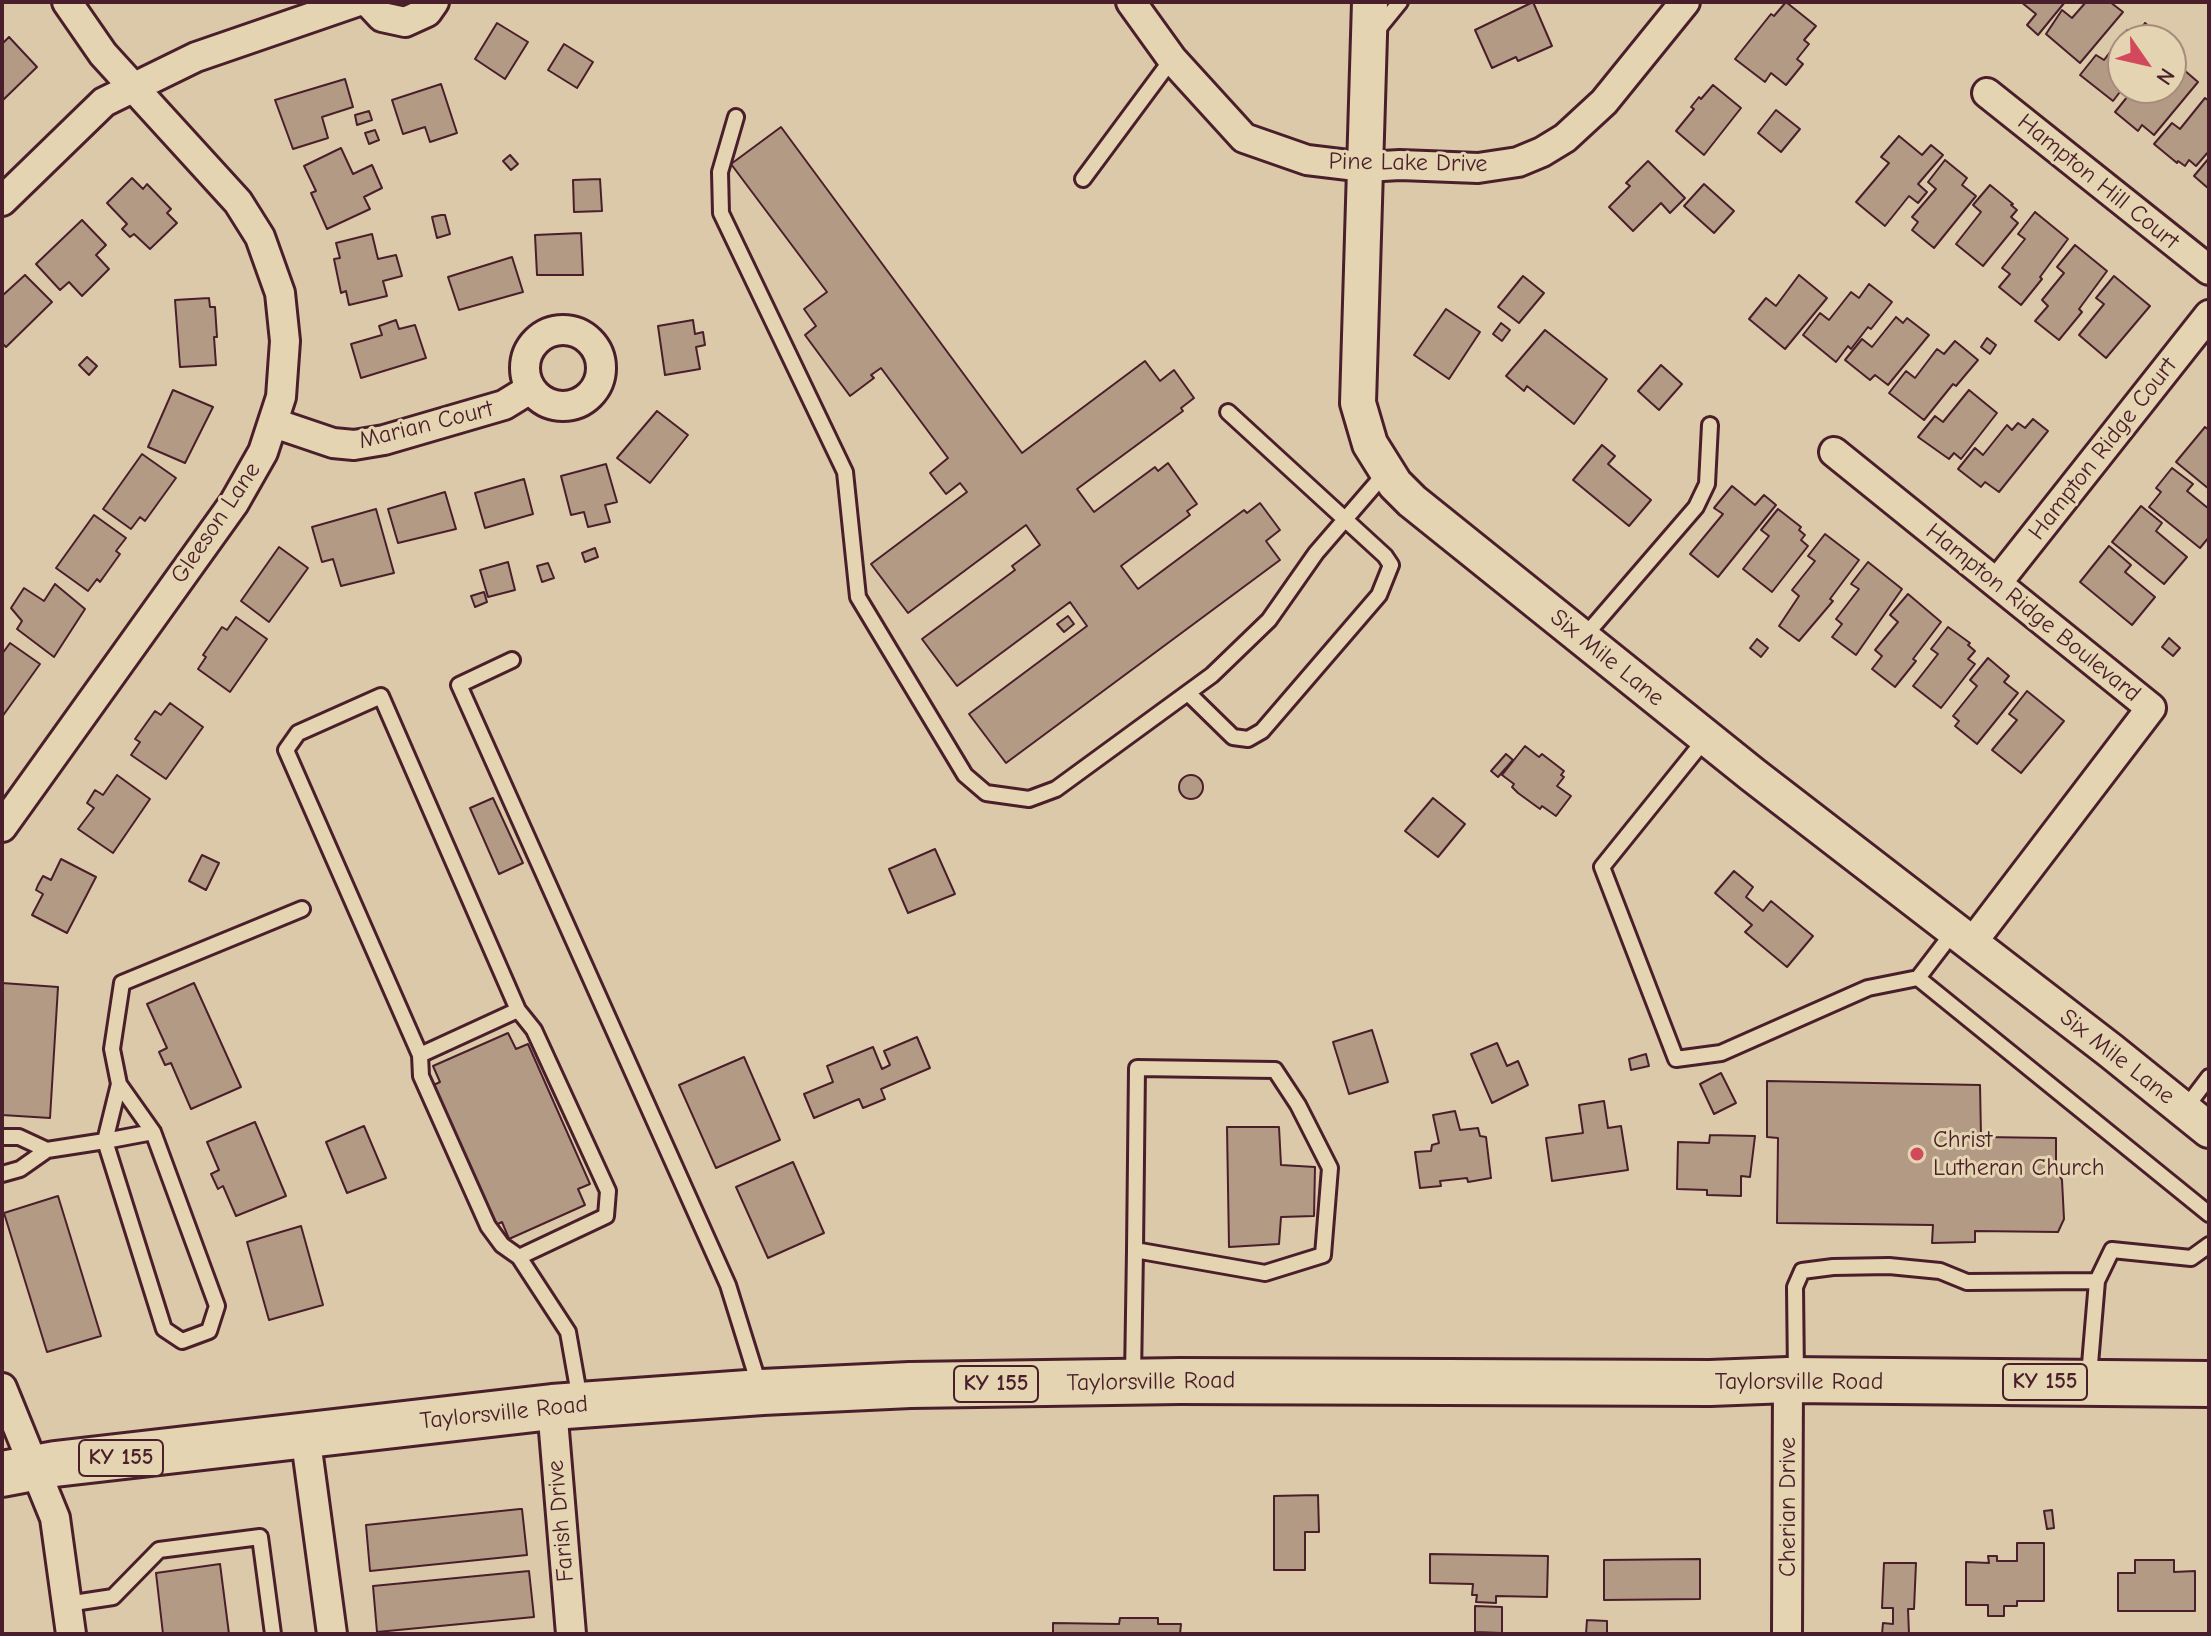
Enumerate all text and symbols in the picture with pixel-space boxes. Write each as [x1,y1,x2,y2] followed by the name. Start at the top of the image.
[2107,24,2187,104] north arrow
[2150,63,2180,90] text: N
[2011,108,2185,256] street label: Hampton Hill Court
[1328,147,1488,179] street label: Pine Lake Drive
[2023,352,2183,546] street label: Hampton Ridge Court
[356,394,496,456] street label: Marian Court
[165,457,267,589] street label: Gleeson Lane
[1920,517,2146,709] street label: Hampton Ridge Boulevard
[1544,603,1670,713] street label: Six Mile Lane
[2054,1003,2180,1111] street label: Six Mile Lane
[1933,1126,2105,1182] place label: Christ Lutheran Church
[1908,1145,1926,1163] marker: Christ Lutheran Church
[2003,1364,2087,1400] road number: KY 155
[954,1366,1038,1402] road number: KY 155
[1066,1366,1236,1398] street label: Taylorsville Road
[1715,1368,1883,1396] street label: Taylorsville Road
[419,1390,589,1436] street label: Taylorsville Road
[1774,1437,1802,1577] street label: Cherian Drive
[79,1440,163,1476] road number: KY 155
[541,1459,581,1583] street label: Farish Drive

